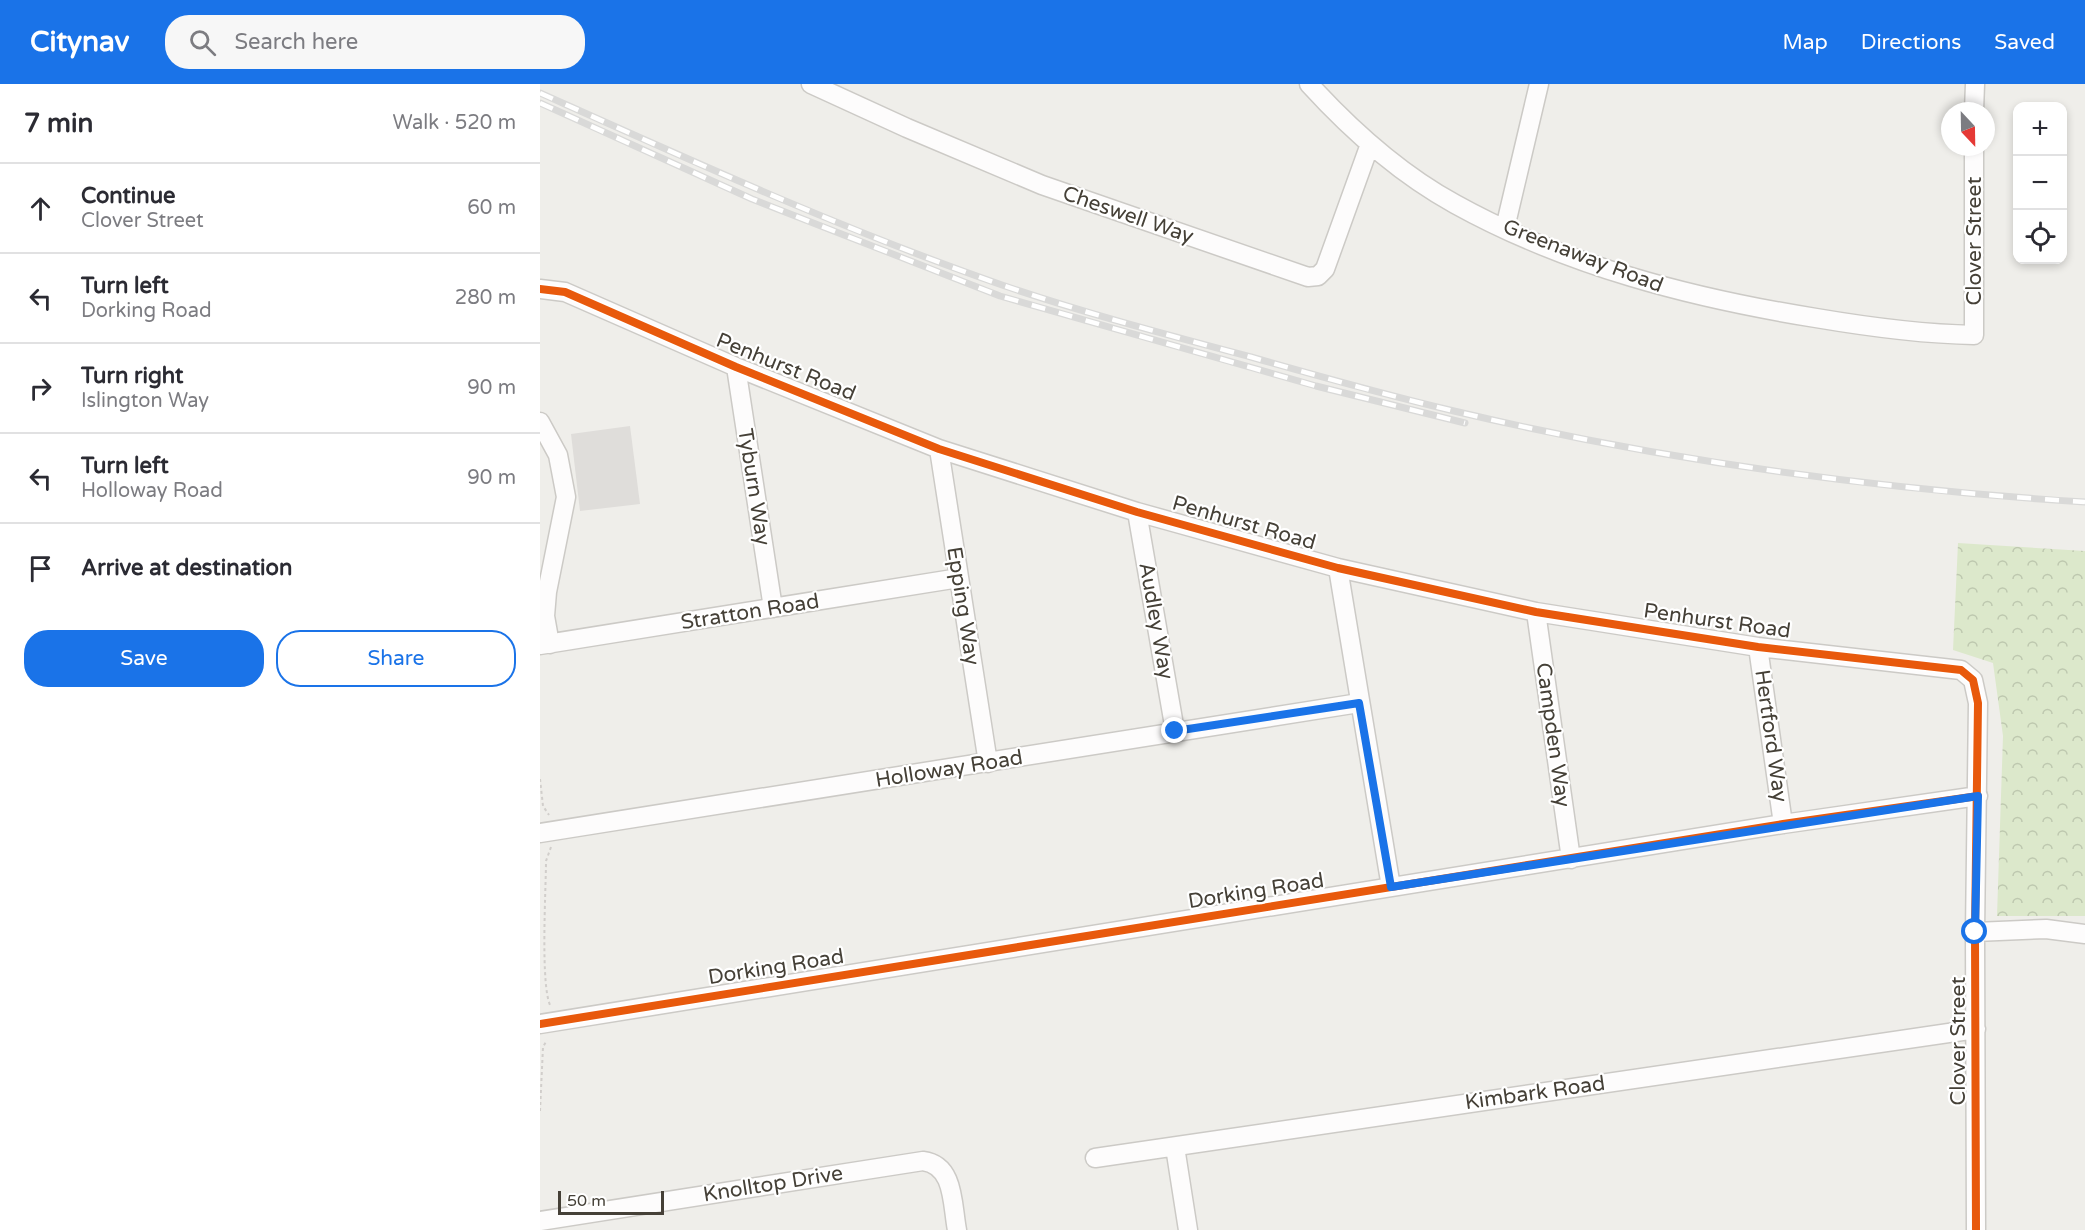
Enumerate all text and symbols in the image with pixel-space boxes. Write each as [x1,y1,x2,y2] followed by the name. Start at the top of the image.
[165,15,585,69] search box
[30,25,129,59] text: Citynav
[186,26,219,59] icon: search
[234,29,358,55] text: Search here
[1782,30,1828,55] text: Map
[1861,30,1961,55] text: Directions
[1994,30,2055,55] text: Saved
[1941,102,1995,156] north arrow
[2013,102,2067,264] map controls
[2013,102,2067,156] button: +
[24,108,93,139] text: 7 min
[393,111,516,135] text: Walk · 520 m
[2013,156,2067,210] button: −
[1962,177,1987,305] street label: Clover Street
[1059,181,1197,249] street label: Cheswell Way
[81,183,176,209] text: Continue
[24,192,57,225] icon: ahead
[467,196,516,220] text: 60 m
[81,209,204,233] text: Clover Street
[2013,210,2067,264] button: locate
[1499,214,1667,298] street label: Greenaway Road
[81,273,169,299] text: Turn left
[24,282,57,315] icon: left
[455,286,516,310] text: 280 m
[81,299,212,323] text: Dorking Road
[713,328,859,406] street label: Penhurst Road
[81,363,183,389] text: Turn right
[24,372,57,405] icon: right
[467,376,516,400] text: 90 m
[81,389,209,413] text: Islington Way
[732,427,776,547] street label: Tyburn Way
[81,453,169,479] text: Turn left
[24,462,57,495] icon: left
[467,466,516,490] text: 90 m
[81,479,223,503] text: Holloway Road
[1169,491,1319,555] street label: Penhurst Road
[941,545,985,667] street label: Epping Way
[24,552,57,585] icon: arrive
[81,555,292,581] text: Arrive at destination
[1133,561,1179,681] street label: Audley Way
[679,589,821,635] street label: Stratton Road
[1642,598,1792,644] street label: Penhurst Road
[24,630,264,687] button: Save
[276,630,516,687] button: Share
[1530,661,1576,809] street label: Campden Way
[1749,668,1793,804] street label: Hertford Way
[1161,717,1187,743] route end
[873,745,1025,793] street label: Holloway Road
[1186,868,1326,914] street label: Dorking Road
[1961,918,1987,944] route start
[706,944,846,990] street label: Dorking Road
[1946,977,1971,1105] street label: Clover Street
[1463,1071,1607,1115] street label: Kimbark Road
[701,1161,845,1207] street label: Knolltop Drive
[558,1188,664,1216] scale bar
[567,1191,606,1211] text: 50 m

